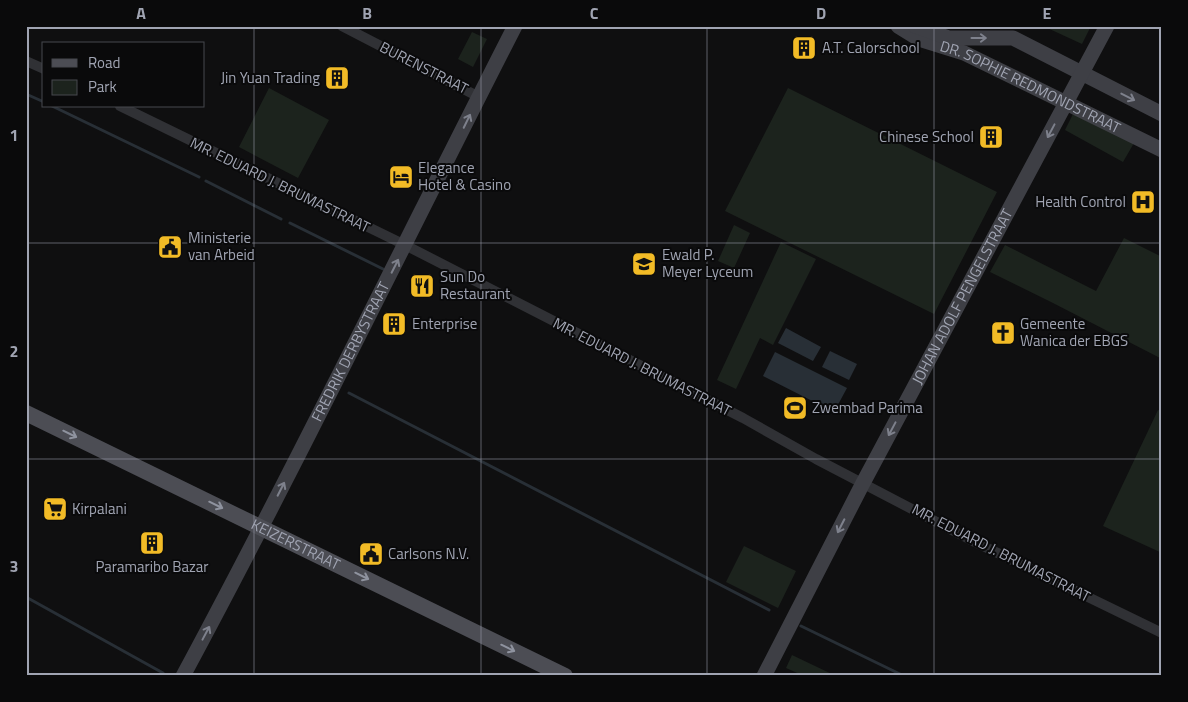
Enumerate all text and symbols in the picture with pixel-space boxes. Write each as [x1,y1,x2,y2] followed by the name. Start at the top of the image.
[136,1,146,25] text: A
[362,1,372,25] text: B
[590,1,599,25] text: C
[816,1,826,25] text: D
[1043,1,1052,25] text: E
[971,33,987,43] one-way arrow
[937,34,1125,139] street label: DR. SOPHIE REDMONDSTRAAT
[376,35,473,100] street label: BURENSTRAAT
[791,35,817,61] building icon: A.T. Calorschool
[822,36,920,59] place label: A.T. Calorschool
[42,42,205,108] legend
[88,51,120,74] text: Road
[324,65,350,91] building icon: Jin Yuan Trading
[221,66,320,89] place label: Jin Yuan Trading
[88,75,117,98] text: Park
[1120,92,1135,102] one-way arrow
[463,114,472,129] one-way arrow
[10,123,18,147] text: 1
[1046,123,1055,138] one-way arrow
[978,124,1004,150] building icon: Chinese School
[879,125,974,148] place label: Chinese School
[186,131,374,238] street label: MR. EDUARD J. BRUMASTRAAT
[418,156,511,196] place label: Elegance Hotel & Casino
[388,164,414,190] hotel icon: Elegance Hotel & Casino
[1130,189,1156,215] hospital icon: Health Control
[1035,190,1126,213] place label: Health Control
[906,205,1018,388] street label: JOHAN ADOLF PENGELSTRAAT
[188,226,255,266] place label: Ministerie van Arbeid
[157,234,183,260] public building icon: Ministerie van Arbeid
[662,243,753,283] place label: Ewald P. Meyer Lyceum
[631,251,657,277] school or university icon: Ewald P. Meyer Lyceum
[391,259,400,274] one-way arrow
[440,265,511,305] place label: Sun Do Restaurant
[409,273,435,299] restaurant icon: Sun Do Restaurant
[305,277,395,426] street label: FREDRIK DERBYSTRAAT
[381,311,407,337] building icon: Enterprise
[549,311,736,422] street label: MR. EDUARD J. BRUMASTRAAT
[412,312,477,335] place label: Enterprise
[1020,312,1128,352] place label: Gemeente Wanica der EBGS
[990,320,1016,346] church icon: Gemeente Wanica der EBGS
[10,339,18,363] text: 2
[782,395,808,421] sports icon: Zwembad Parima
[812,396,923,419] place label: Zwembad Parima
[887,421,897,435] one-way arrow
[62,430,77,439] one-way arrow
[277,482,286,497] one-way arrow
[42,496,68,522] supermarket icon: Kirpalani
[72,497,127,520] place label: Kirpalani
[908,497,1095,608] street label: MR. EDUARD J. BRUMASTRAAT
[209,500,224,510] one-way arrow
[247,513,344,576] street label: KEIZERSTRAAT
[836,519,846,534] one-way arrow
[139,530,165,556] building icon: Paramaribo Bazar
[358,541,384,567] public building icon: Carlsons N.V.
[388,542,469,565] place label: Carlsons N.V.
[10,554,18,578] text: 3
[96,555,208,578] place label: Paramaribo Bazar
[355,571,370,581] one-way arrow
[202,626,211,641] one-way arrow
[500,644,515,653] one-way arrow

